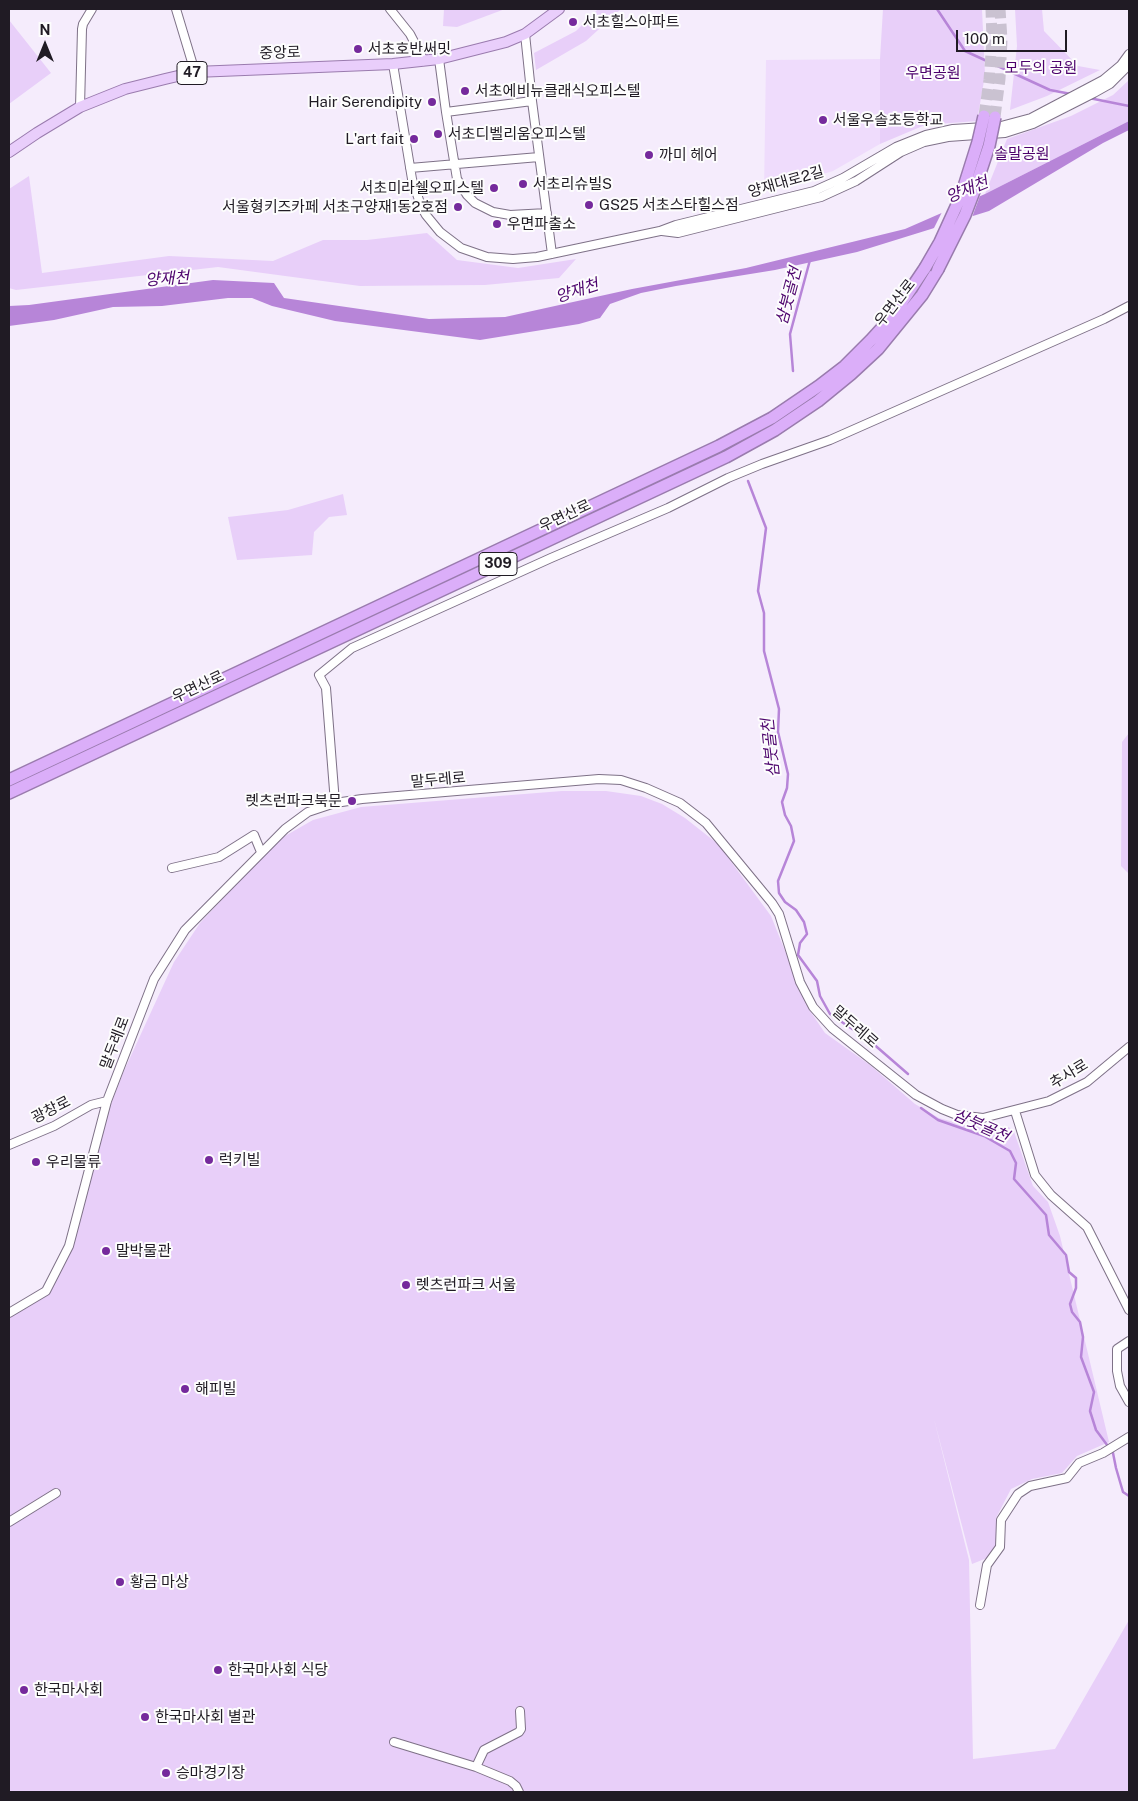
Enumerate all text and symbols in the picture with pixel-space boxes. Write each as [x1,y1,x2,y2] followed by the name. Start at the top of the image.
[583,13,680,31] place label: 서초힐스아파트
[567,16,579,28] marker: 서초힐스아파트
[20,20,70,70] north arrow
[958,20,1069,52] scale bar
[40,22,50,38] text: N
[964,30,1005,47] text: 100 m
[368,40,451,58] place label: 서초호반써밋
[259,43,301,63] street label: 중앙로
[352,43,364,55] marker: 서초호반써밋
[1005,59,1077,77] park label: 모두의 공원
[177,62,207,84] road number: 47
[905,64,961,82] park label: 우면공원
[475,82,641,100] place label: 서초에비뉴클래식오피스텔
[459,85,471,97] marker: 서초에비뉴클래식오피스텔
[308,93,422,111] place label: Hair Serendipity
[426,96,438,108] marker: Hair Serendipity
[833,111,943,129] place label: 서울우솔초등학교
[817,114,829,126] marker: 서울우솔초등학교
[448,125,586,143] place label: 서초디벨리움오피스텔
[432,128,444,140] marker: 서초디벨리움오피스텔
[345,130,404,148] place label: L'art fait
[408,133,420,145] marker: L'art fait
[994,145,1050,163] park label: 솔말공원
[659,146,718,164] place label: 까미 헤어
[643,149,655,161] marker: 까미 헤어
[746,163,826,201] street label: 양재대로2길
[943,173,991,207] water label: 양재천
[533,175,612,193] place label: 서초리슈빌S
[517,178,529,190] marker: 서초리슈빌S
[360,179,484,197] place label: 서초미라쉘오피스텔
[488,182,500,194] marker: 서초미라쉘오피스텔
[599,196,739,214] place label: GS25 서초스타힐스점
[222,198,448,216] place label: 서울형키즈카페 서초구양재1동2호점
[583,199,595,211] marker: GS25 서초스타힐스점
[452,201,464,213] marker: 서울형키즈카페 서초구양재1동2호점
[507,215,576,233] place label: 우면파출소
[491,218,503,230] marker: 우면파출소
[772,265,806,327] water label: 삼붓골천
[144,268,190,290] water label: 양재천
[553,275,601,307] water label: 양재천
[871,276,919,330] street label: 우면산로
[536,496,594,536] street label: 우면산로
[479,552,517,576] road number: 309
[169,667,227,707] street label: 우면산로
[758,718,784,778] water label: 삼붓골천
[410,769,466,791] street label: 말두레로
[245,792,342,810] place label: 렛츠런파크북문
[346,795,358,807] marker: 렛츠런파크북문
[828,1002,882,1052] street label: 말두레로
[97,1014,133,1072] street label: 말두레로
[1047,1056,1091,1092] street label: 추사로
[28,1093,74,1127] street label: 광창로
[950,1105,1012,1147] water label: 삼붓골천
[219,1151,260,1169] place label: 럭키빌
[46,1153,101,1171] place label: 우리물류
[203,1154,215,1166] marker: 럭키빌
[30,1156,42,1168] marker: 우리물류
[116,1242,171,1260] place label: 말박물관
[100,1245,112,1257] marker: 말박물관
[416,1276,516,1294] place label: 렛츠런파크 서울
[400,1279,412,1291] marker: 렛츠런파크 서울
[195,1380,236,1398] place label: 해피빌
[179,1383,191,1395] marker: 해피빌
[130,1573,189,1591] place label: 황금 마상
[114,1576,126,1588] marker: 황금 마상
[228,1661,328,1679] place label: 한국마사회 식당
[212,1664,224,1676] marker: 한국마사회 식당
[34,1681,103,1699] place label: 한국마사회
[18,1684,30,1696] marker: 한국마사회
[155,1708,255,1726] place label: 한국마사회 별관
[139,1711,151,1723] marker: 한국마사회 별관
[176,1764,245,1782] place label: 승마경기장
[160,1767,172,1779] marker: 승마경기장

